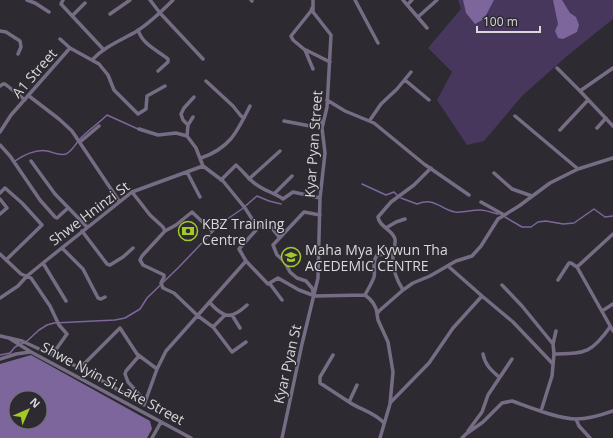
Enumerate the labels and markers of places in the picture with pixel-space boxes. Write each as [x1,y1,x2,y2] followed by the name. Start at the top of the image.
[202,214,285,249] place label: KBZ Training Centre
[177,220,199,242] bank icon: KBZ Training Centre
[305,240,448,275] place label: Maha Mya Kywun Tha ACEDEMIC CENTRE
[280,246,302,268] school or university icon: Maha Mya Kywun Tha ACEDEMIC CENTRE

